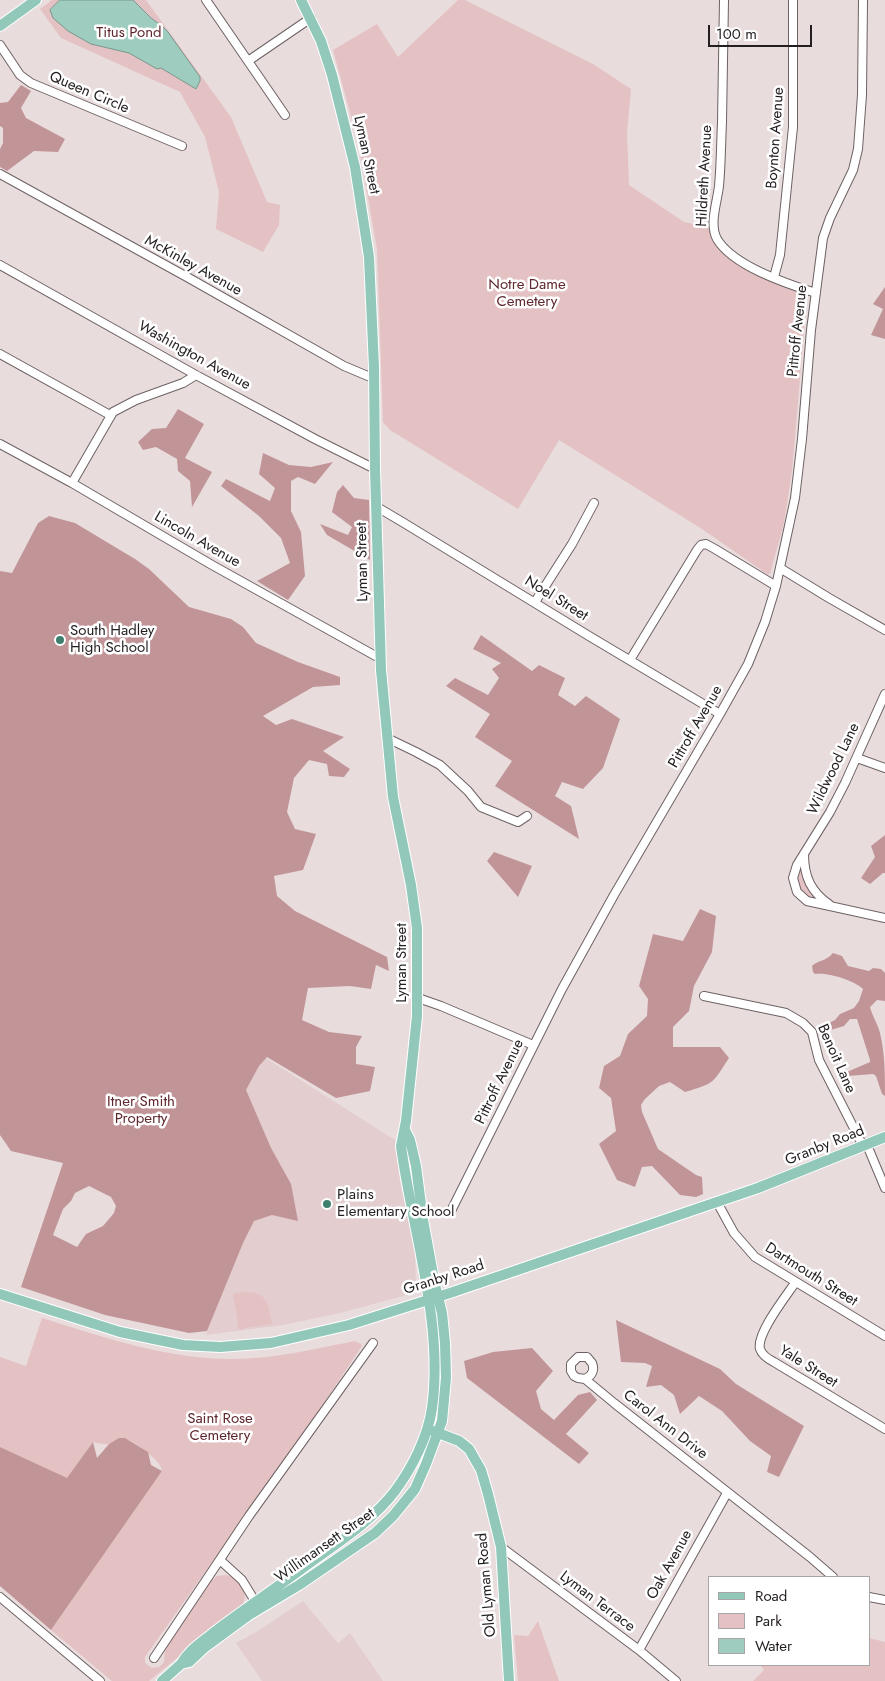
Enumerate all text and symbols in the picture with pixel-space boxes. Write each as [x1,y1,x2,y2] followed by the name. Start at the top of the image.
[710,15,814,47] scale bar
[716,23,757,45] text: 100 m
[96,24,162,42] park label: Titus Pond
[46,68,132,118] street label: Queen Circle
[763,87,789,189] street label: Boynton Avenue
[349,114,383,196] street label: Lyman Street
[693,125,717,227] street label: Hildreth Avenue
[141,232,245,300] street label: McKinley Avenue
[488,276,566,311] park label: Notre Dame Cemetery
[784,284,812,378] street label: Pittroff Avenue
[135,318,253,394] street label: Washington Avenue
[151,508,243,572] street label: Lincoln Avenue
[353,522,373,602] street label: Lyman Street
[521,572,591,626] street label: Noel Street
[70,622,154,657] place label: South Hadley High School
[54,634,66,646] marker: South Hadley High School
[665,683,727,771] street label: Pittroff Avenue
[804,720,864,818] street label: Wildwood Lane
[393,923,411,1003] street label: Lyman Street
[813,1022,859,1096] street label: Benoit Lane
[472,1037,528,1127] street label: Pittroff Avenue
[107,1093,175,1128] park label: Itner Smith Property
[783,1122,867,1170] street label: Granby Road
[337,1186,454,1221] place label: Plains Elementary School
[321,1198,333,1210] marker: Plains Elementary School
[761,1239,861,1311] street label: Dartmouth Street
[401,1257,487,1299] street label: Granby Road
[775,1342,841,1392] street label: Yale Street
[619,1386,711,1464] street label: Carol Ann Drive
[187,1410,253,1445] park label: Saint Rose Cemetery
[272,1505,378,1587] street label: Willimansett Street
[643,1527,697,1603] street label: Oak Avenue
[473,1532,501,1638] street label: Old Lyman Road
[556,1568,638,1636] street label: Lyman Terrace
[708,1576,870,1666] legend
[755,1585,787,1607] text: Road
[755,1610,782,1632] text: Park
[755,1635,792,1657] text: Water

